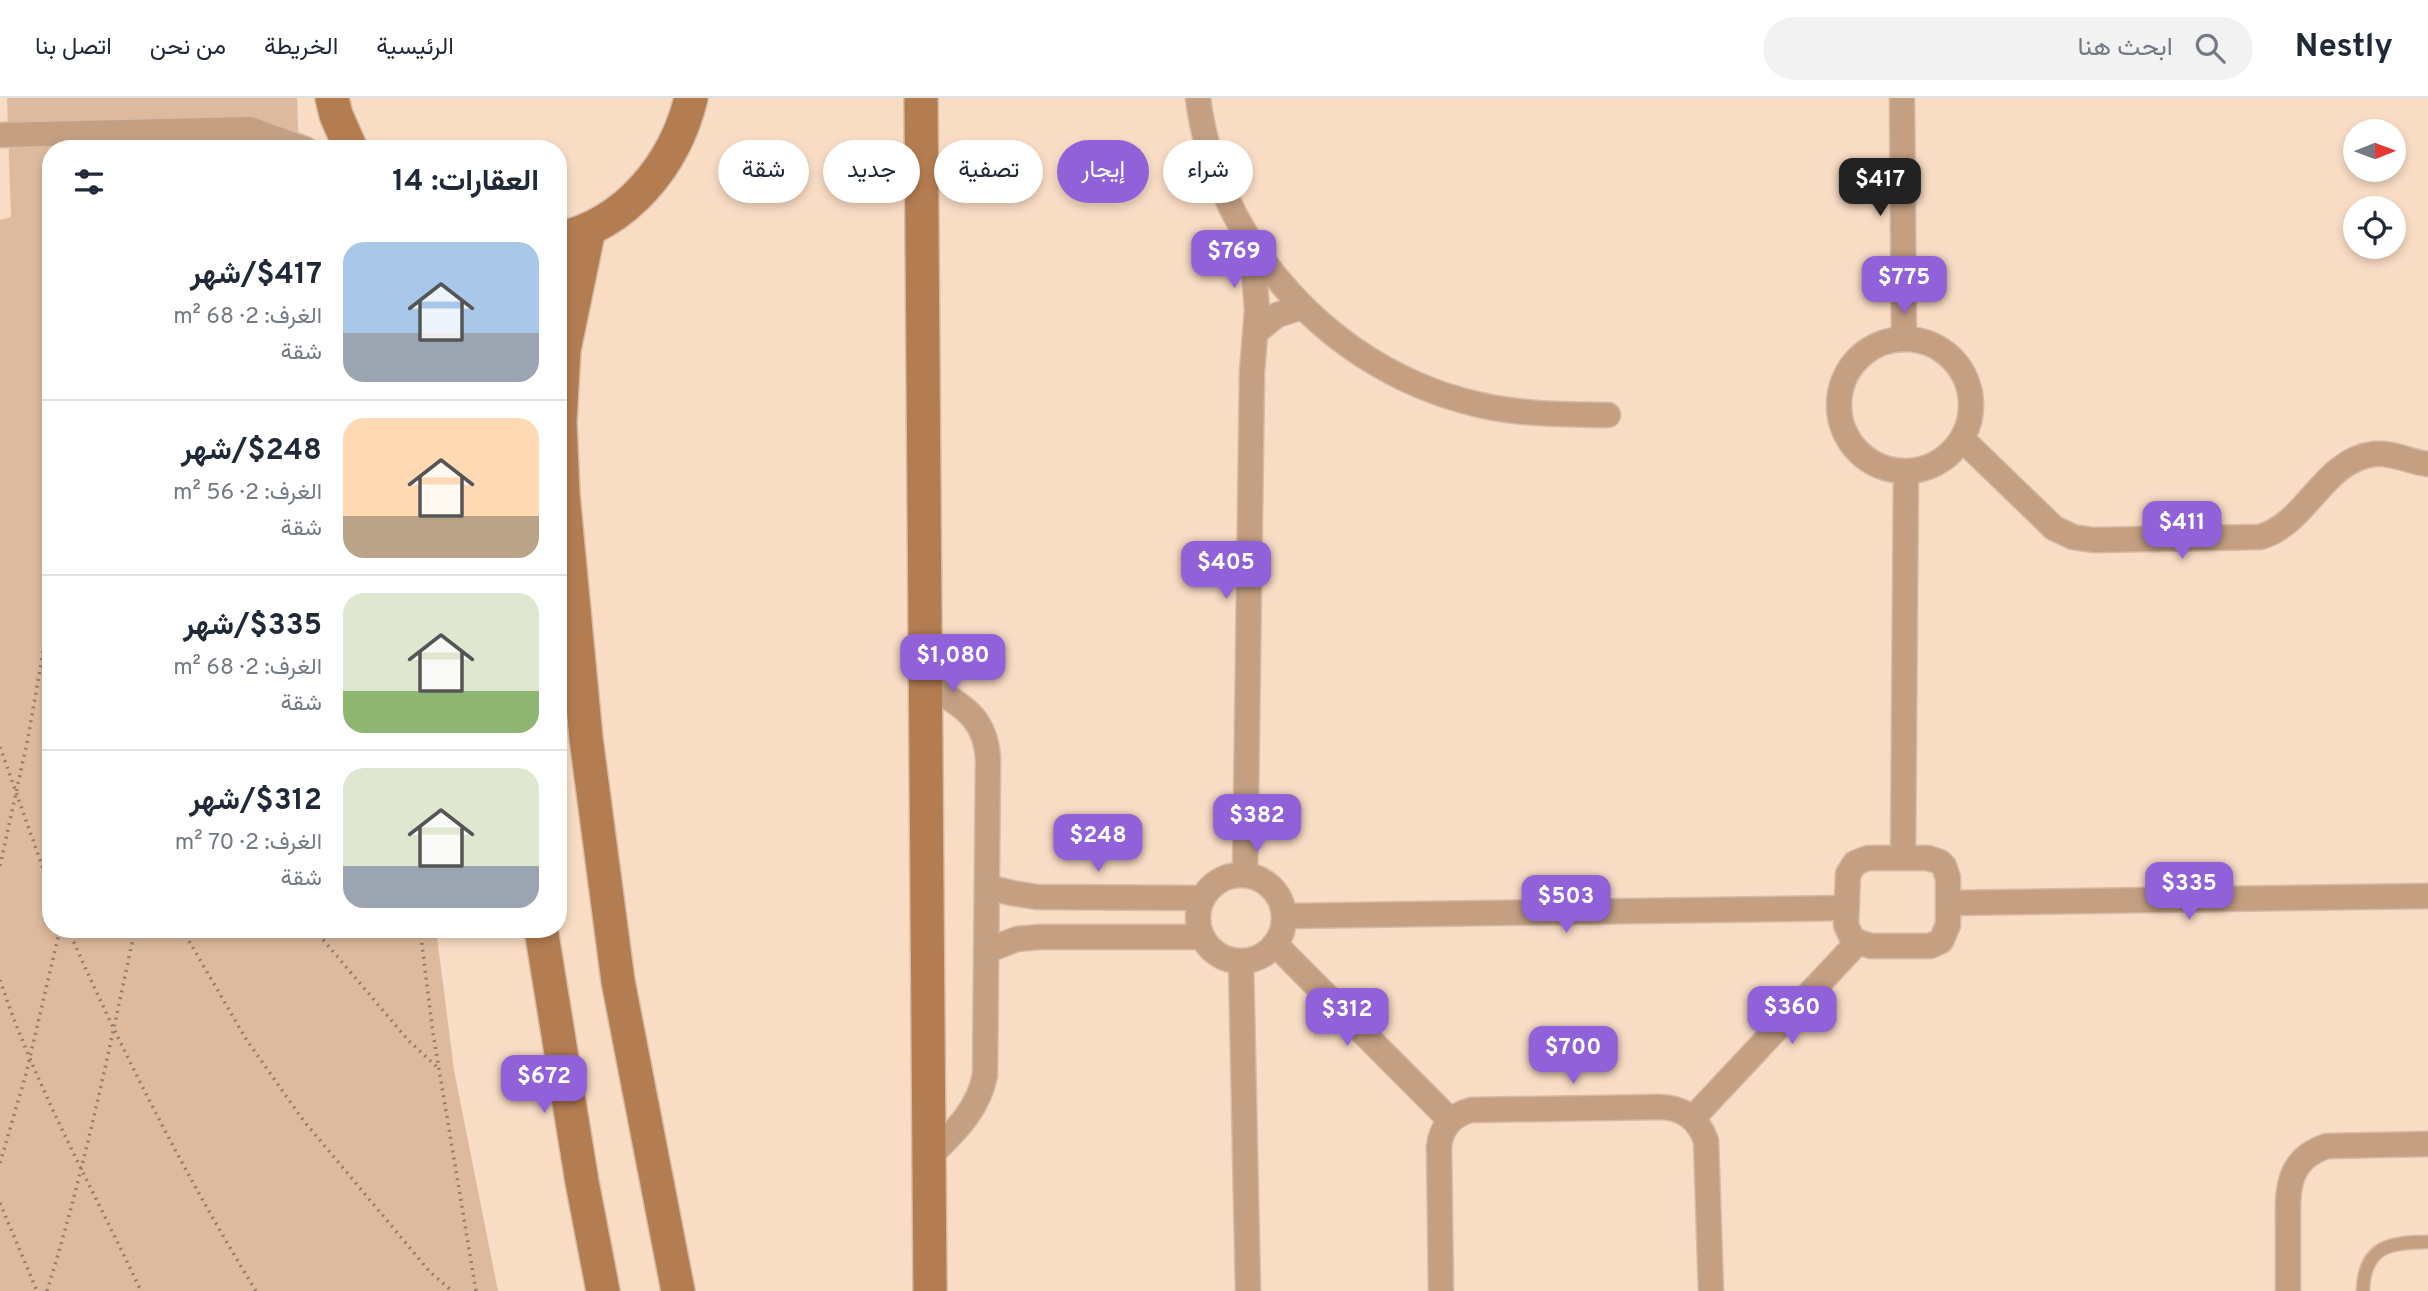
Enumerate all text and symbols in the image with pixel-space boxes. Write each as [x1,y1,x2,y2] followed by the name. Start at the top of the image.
[1763,17,2253,80] search box
[2295,27,2393,69] text: Nestly
[2191,29,2229,67] icon: search
[2077,32,2173,65] text: ابحث هنا
[35,33,112,63] text: اتصل بنا
[150,33,226,63] text: من نحن
[264,33,338,63] text: الخريطة
[376,33,454,63] text: الرئيسية
[2343,119,2406,182] north arrow
[2343,119,2406,259] map controls
[718,140,809,203] chip: شقة
[823,140,920,203] chip: جديد
[934,140,1043,203] chip: تصفية
[1057,140,1149,203] chip: إيجار
[1163,140,1253,203] chip: شراء
[1839,158,1921,218] pin: $417
[70,163,108,201] icon: filters
[392,164,539,201] text: العقارات: 14
[1855,166,1905,195] text: $417
[2343,196,2406,259] button: locate
[1193,230,1275,290] pin: $769
[1207,238,1261,267] text: $769
[1863,256,1945,316] pin: $775
[190,257,322,294] text: $417/شهر
[1878,264,1930,293] text: $775
[399,270,483,354] icon: home
[173,303,322,332] text: الغرف: 2 · 68 m²
[280,339,322,368] text: شقة
[181,433,322,470] text: $248/شهر
[399,446,483,530] icon: home
[173,479,322,508] text: الغرف: 2 · 56 m²
[2141,502,2223,561] pin: $411
[2158,509,2206,538] text: $411
[280,515,322,544] text: شقة
[1185,542,1267,601] pin: $405
[1197,549,1255,578] text: $405
[183,608,322,645] text: $335/شهر
[399,621,483,705] icon: home
[896,634,1010,694] pin: $1,080
[916,642,990,671] text: $1,080
[173,654,322,683] text: الغرف: 2 · 68 m²
[280,690,322,719] text: شقة
[189,783,322,820] text: $312/شهر
[1216,794,1298,854] pin: $382
[399,796,483,880] icon: home
[1229,802,1285,831] text: $382
[1057,814,1139,874] pin: $248
[1069,822,1127,851] text: $248
[175,829,322,858] text: الغرف: 2 · 70 m²
[2148,862,2230,922] pin: $335
[280,865,322,894] text: شقة
[2161,870,2217,899] text: $335
[1525,876,1607,935] pin: $503
[1538,883,1594,912] text: $503
[1751,986,1833,1046] pin: $360
[1306,988,1388,1048] pin: $312
[1764,994,1820,1023] text: $360
[1322,996,1372,1025] text: $312
[1532,1026,1614,1086] pin: $700
[1545,1034,1601,1063] text: $700
[503,1056,585,1115] pin: $672
[517,1063,571,1092] text: $672

